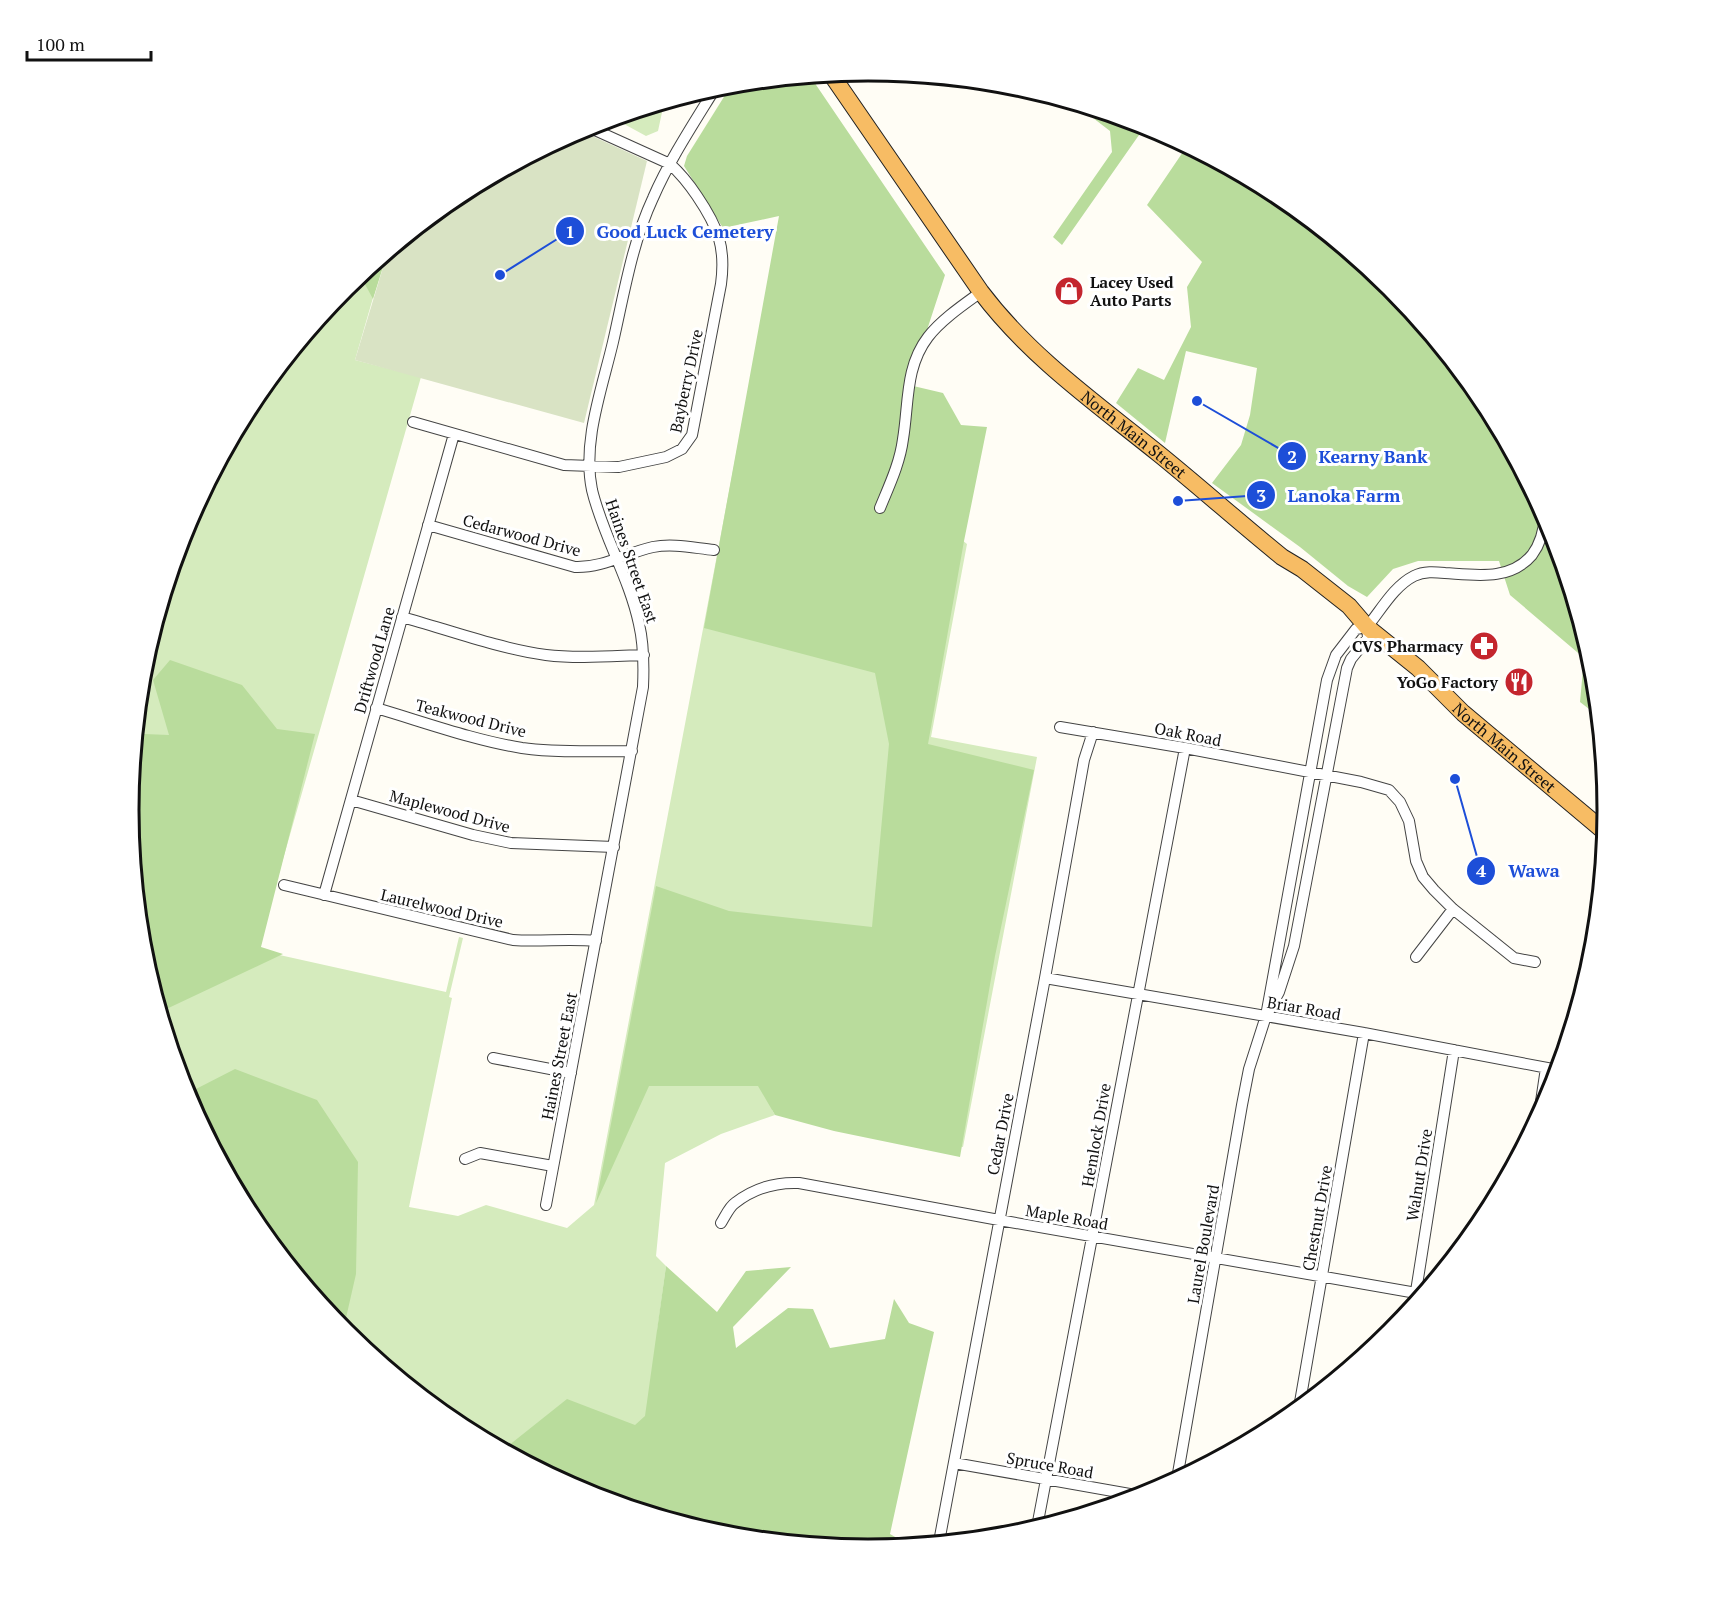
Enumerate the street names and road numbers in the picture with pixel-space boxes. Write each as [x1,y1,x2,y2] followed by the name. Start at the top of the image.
[664,327,708,435] street label: Bayberry Drive
[1077,385,1191,483] street label: North Main Street
[600,496,664,626] street label: Haines Street East
[461,509,583,561] street label: Cedarwood Drive
[348,604,400,716] street label: Driftwood Lane
[413,694,529,742] street label: Teakwood Drive
[1448,698,1561,797] street label: North Main Street
[1153,717,1223,751] street label: Oak Road
[387,784,513,838] street label: Maplewood Drive
[379,883,505,933] street label: Laurelwood Drive
[536,990,582,1122] street label: Haines Street East
[1265,991,1343,1025] street label: Briar Road
[1076,1081,1116,1189] street label: Hemlock Drive
[981,1091,1019,1177] street label: Cedar Drive
[1401,1127,1437,1223] street label: Walnut Drive
[1297,1163,1337,1273] street label: Chestnut Drive
[1182,1183,1224,1305] street label: Laurel Boulevard
[1024,1199,1110,1235] street label: Maple Road
[1005,1447,1095,1483] street label: Spruce Road

